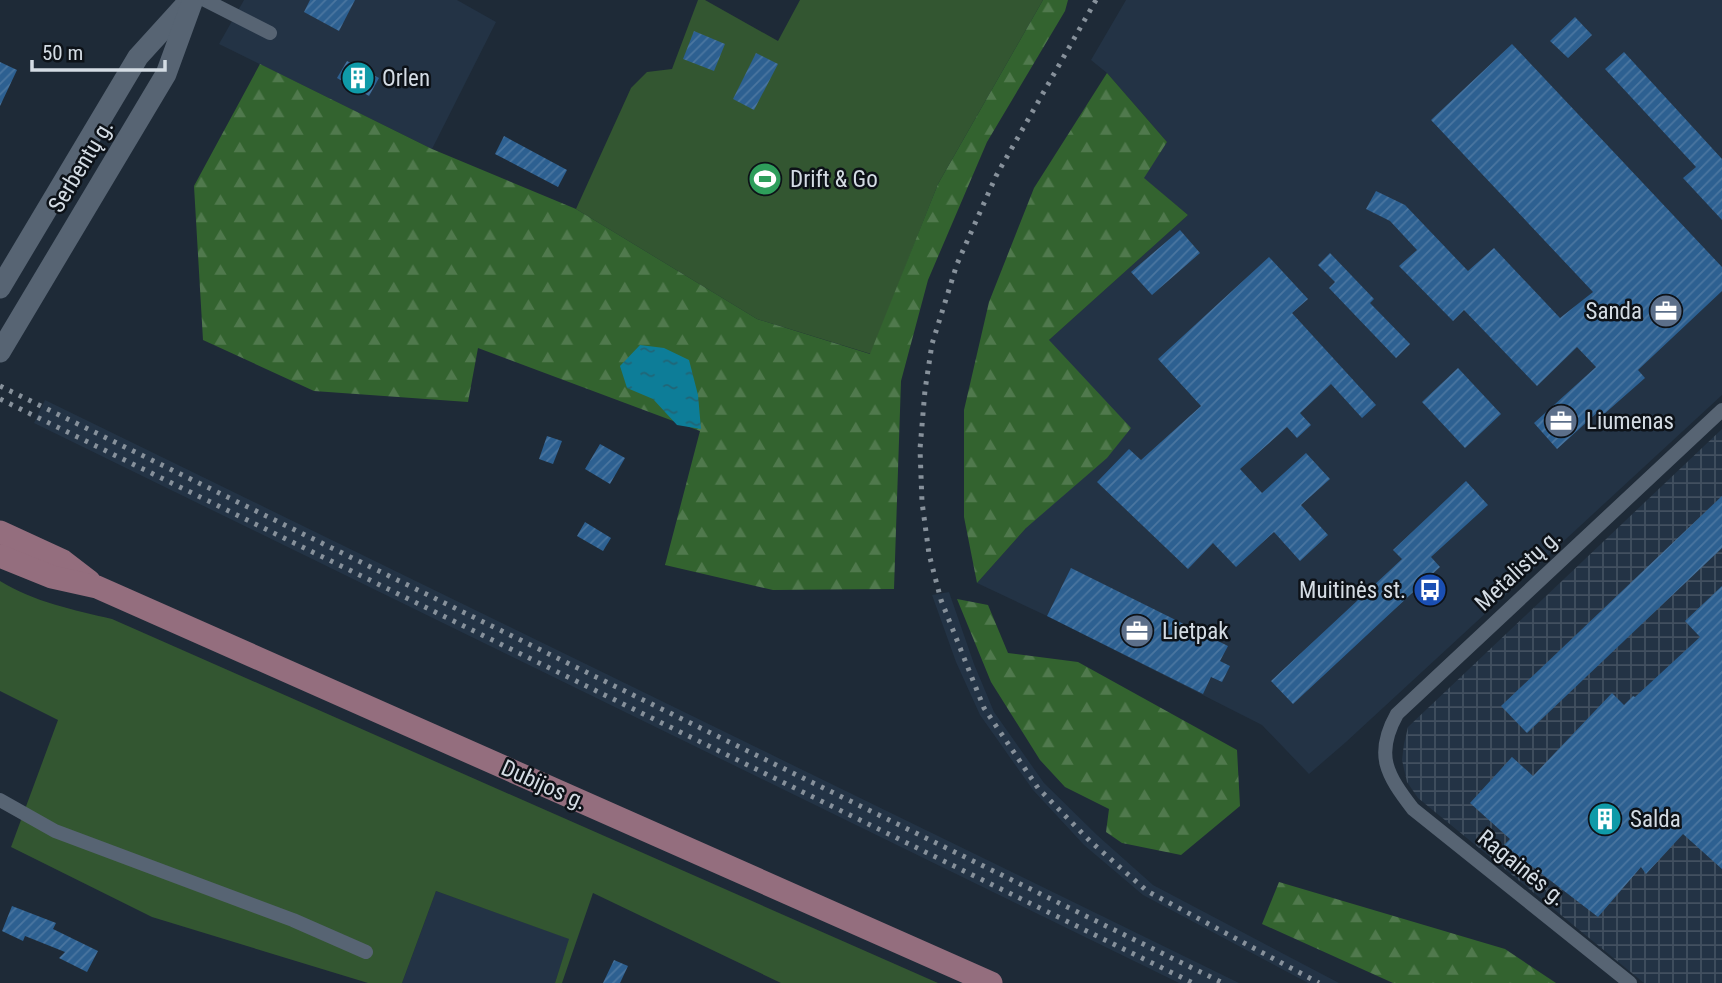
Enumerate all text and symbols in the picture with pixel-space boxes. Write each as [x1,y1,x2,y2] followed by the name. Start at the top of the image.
[32,28,164,72] scale bar
[42,41,83,65] text: 50 m
[339,59,377,97] building icon: Orlen
[382,65,430,92] place label: Orlen
[43,115,119,217] street label: Serbentų g.
[746,160,784,198] sports icon: Drift & Go
[790,166,878,193] place label: Drift & Go
[1647,292,1685,330] office icon: Sanda
[1585,298,1642,325] place label: Sanda
[1542,402,1580,440] office icon: Liumenas
[1586,408,1674,435] place label: Liumenas
[1469,523,1567,617] street label: Metalistų g.
[1411,571,1449,609] bus stop icon: Muitinės st.
[1299,577,1406,604] place label: Muitinės st.
[1118,612,1156,650] office icon: Lietpak
[1162,618,1229,645] place label: Lietpak
[497,754,591,816] street label: Dubijos g.
[1586,800,1624,838] building icon: Salda
[1630,806,1681,833] place label: Salda
[1472,824,1572,912] street label: Ragainės g.

